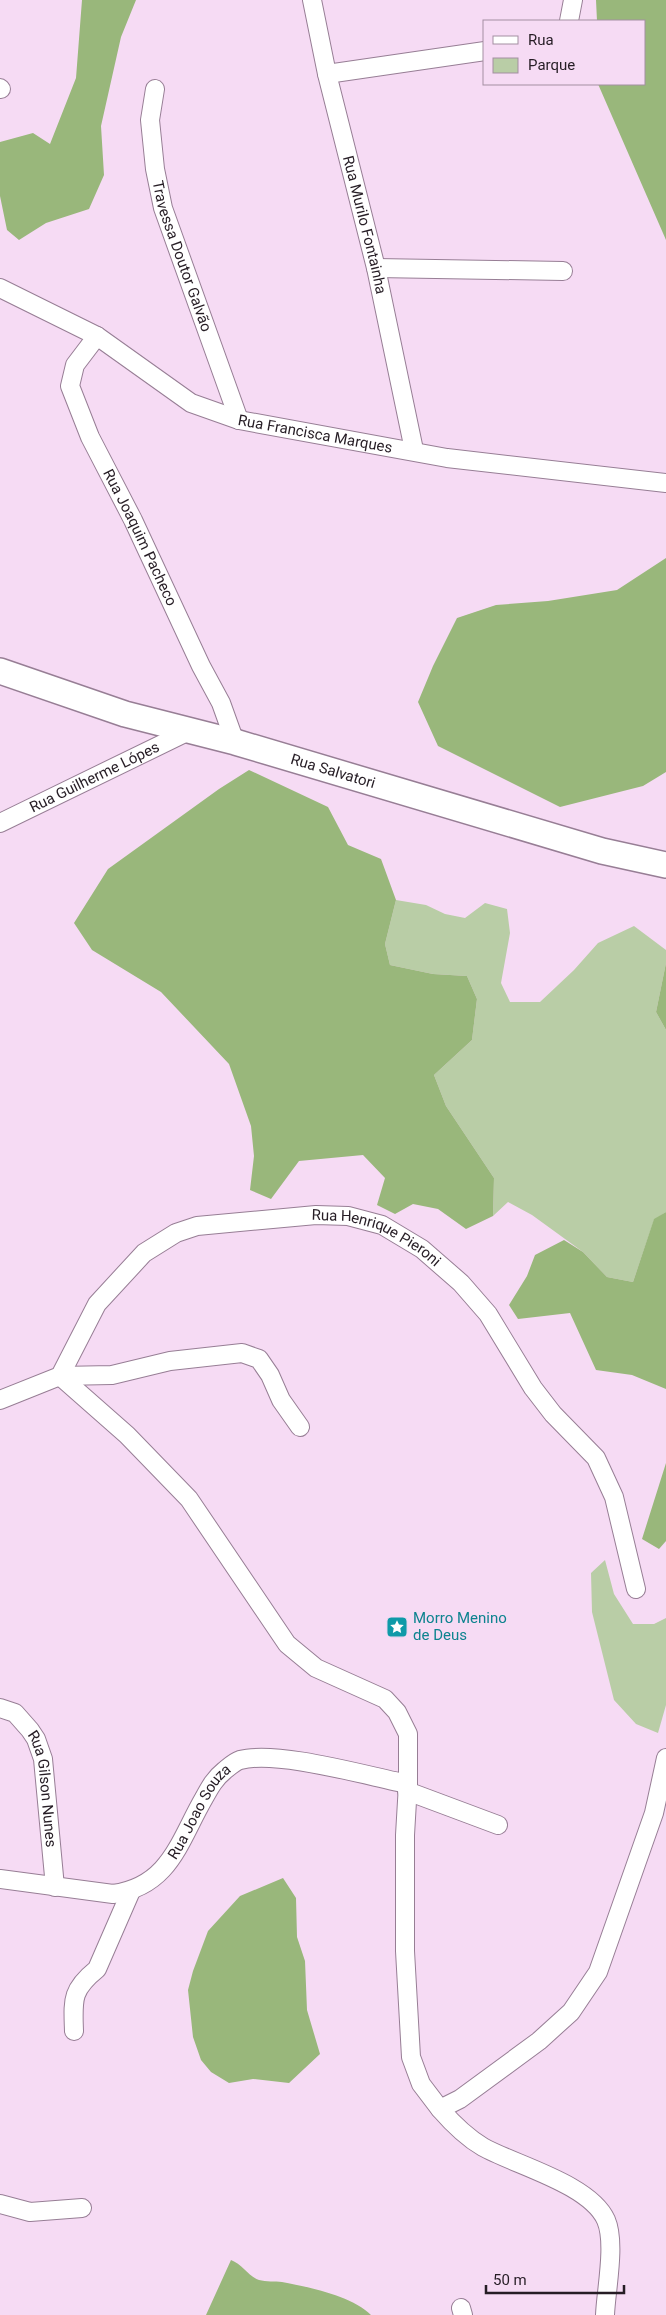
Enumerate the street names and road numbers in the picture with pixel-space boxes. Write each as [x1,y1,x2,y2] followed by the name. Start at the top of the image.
[339,154,390,296] street label: Rua Murilo Fontainha
[149,179,216,334] street label: Travessa Doutor Galvão
[237,411,394,457] street label: Rua Francisca Marques
[99,466,181,609] street label: Rua Joaquim Pacheco
[27,738,162,816] street label: Rua Guilherme Lópes
[289,750,378,792] street label: Rua Salvatori
[311,1206,444,1270] street label: Rua Henrique Pieroni
[24,1727,60,1848] street label: Rua Gilson Nunes
[164,1760,234,1863] street label: Rua Joao Souza

